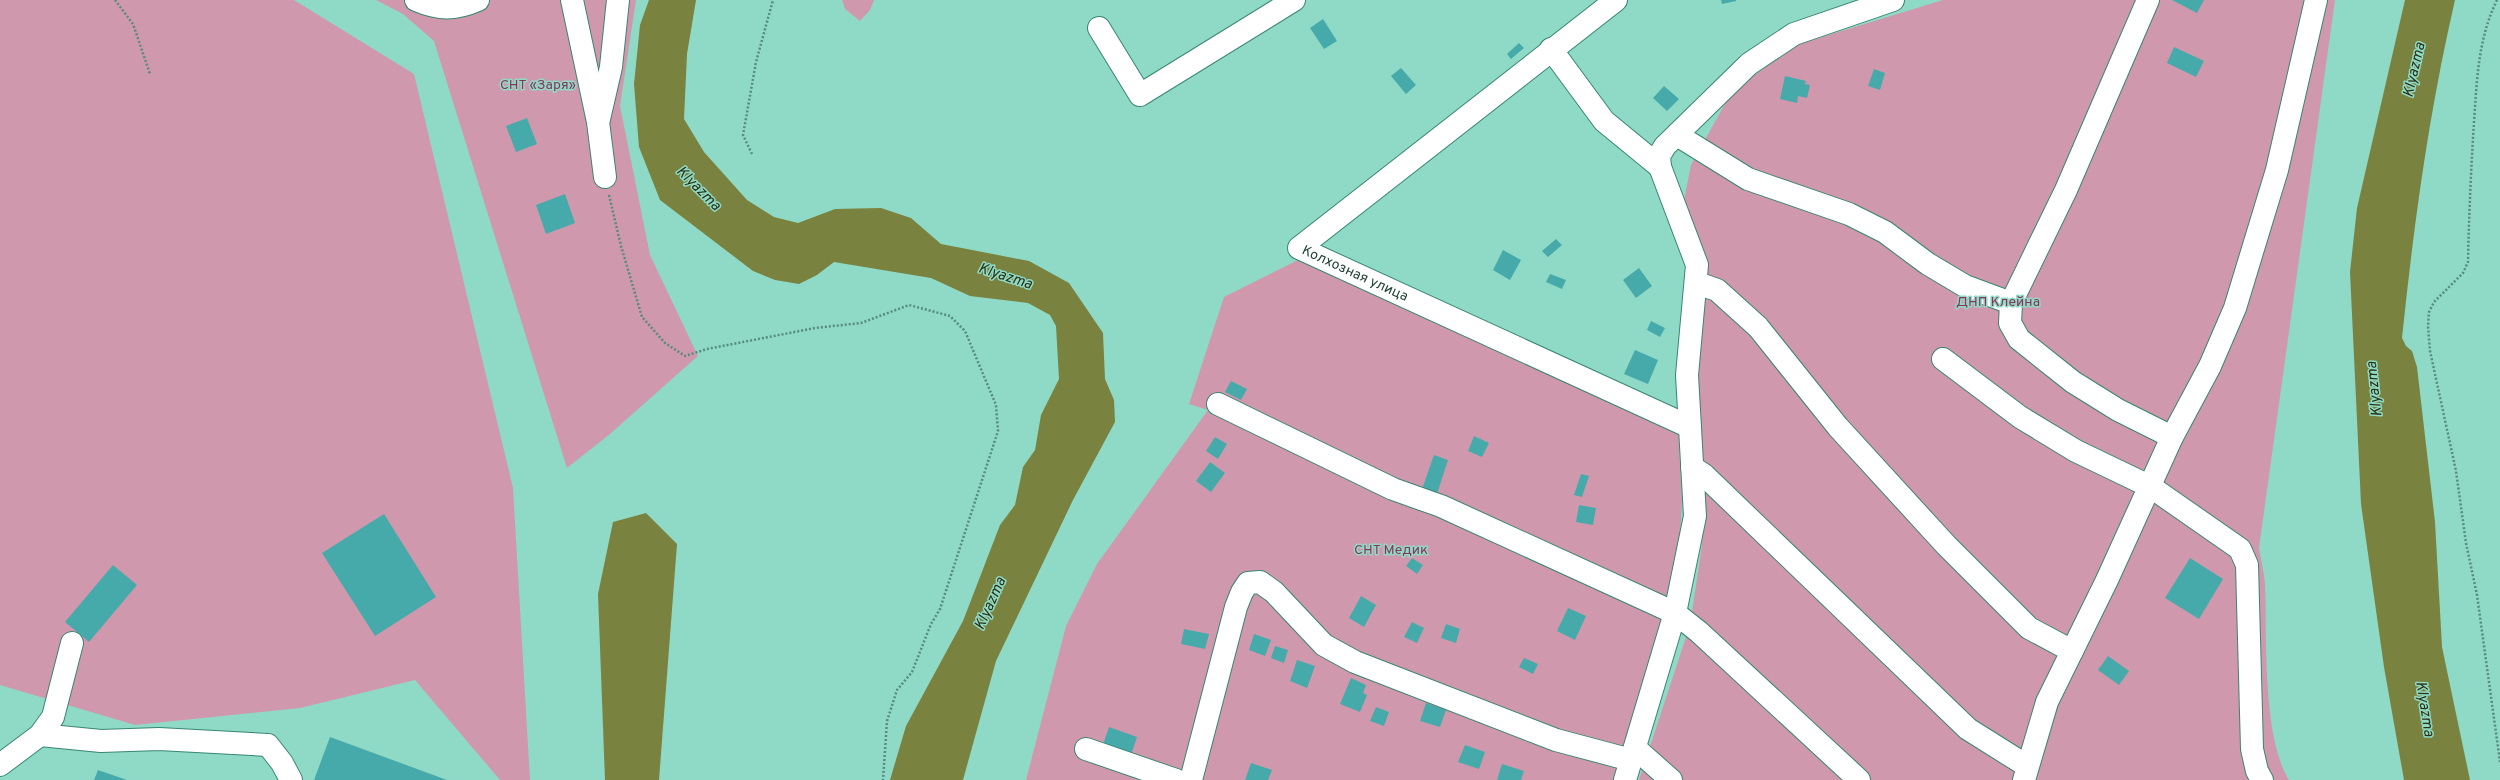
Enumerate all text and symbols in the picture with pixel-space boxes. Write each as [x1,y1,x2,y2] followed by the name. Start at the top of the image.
[2399,40,2431,99] water label: Klyazma
[500,77,576,94] park label: СНТ «Заря»
[672,163,725,216] water label: Klyazma
[1299,242,1411,305] street label: Колхозная улица
[976,259,1035,295] water label: Klyazma
[1956,294,2040,311] park label: ДНП Клейна
[2363,360,2387,418] water label: Klyazma
[1354,542,1428,559] park label: СНТ Медик
[971,574,1011,633] water label: Klyazma
[2410,680,2438,738] water label: Klyazma

